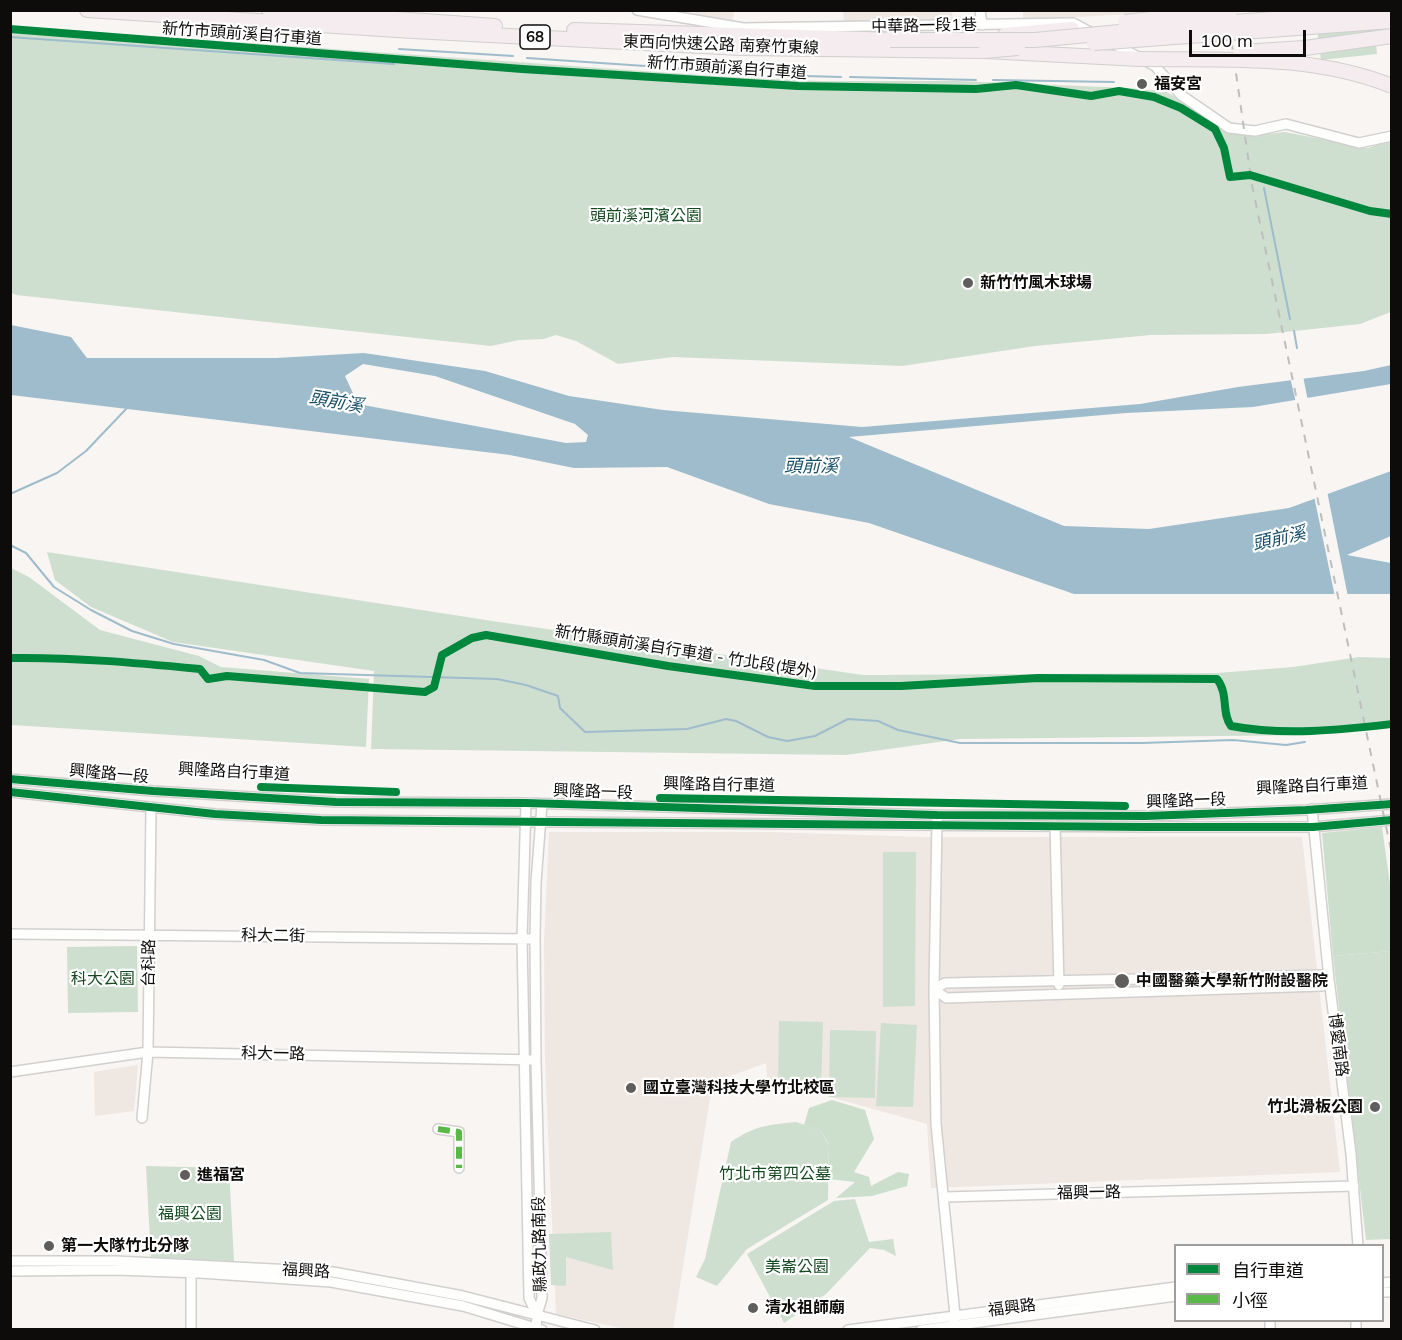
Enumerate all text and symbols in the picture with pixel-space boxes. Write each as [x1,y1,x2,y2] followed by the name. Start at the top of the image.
[871,15,977,37] street label: 中華路一段1巷
[1192,18,1309,56] scale bar
[162,19,322,49] street label: 新竹市頭前溪自行車道
[520,25,550,49] road number: 68
[1200,29,1253,52] text: 100 m
[623,32,819,58] street label: 東西向快速公路 南寮竹東線
[647,53,807,83] street label: 新竹市頭前溪自行車道
[1154,74,1202,94] place label: 福安宮
[1135,77,1149,91] marker: 福安宮
[590,206,702,226] park label: 頭前溪河濱公園
[980,273,1092,293] place label: 新竹竹風木球場
[961,276,975,290] marker: 新竹竹風木球場
[308,387,364,417] water label: 頭前溪
[784,456,838,478] water label: 頭前溪
[1250,522,1308,556] water label: 頭前溪
[553,622,819,682] street label: 新竹縣頭前溪自行車道 - 竹北段(堤外)
[178,759,290,785] street label: 興隆路自行車道
[68,761,150,787] street label: 興隆路一段
[1256,773,1368,799] street label: 興隆路自行車道
[663,774,775,796] street label: 興隆路自行車道
[553,781,633,803] street label: 興隆路一段
[1146,790,1226,812] street label: 興隆路一段
[241,926,305,946] street label: 科大二街
[139,939,159,987] street label: 台科路
[71,969,135,989] park label: 科大公園
[1136,971,1328,991] place label: 中國醫藥大學新竹附設醫院
[1113,972,1131,990] marker: 中國醫藥大學新竹附設醫院
[1325,1012,1351,1078] street label: 博愛南路
[241,1044,305,1064] street label: 科大一路
[643,1078,835,1098] place label: 國立臺灣科技大學竹北校區
[624,1081,638,1095] marker: 國立臺灣科技大學竹北校區
[1267,1097,1363,1117] place label: 竹北滑板公園
[1368,1100,1382,1114] marker: 竹北滑板公園
[719,1164,831,1184] park label: 竹北市第四公墓
[197,1165,245,1185] place label: 進福宮
[178,1168,192,1182] marker: 進福宮
[1057,1183,1121,1203] street label: 福興一路
[530,1196,550,1292] street label: 縣政九路南段
[158,1204,222,1224] park label: 福興公園
[61,1236,189,1256] place label: 第一大隊竹北分隊
[42,1239,56,1253] marker: 第一大隊竹北分隊
[1174,1244,1384,1322] legend
[765,1257,829,1277] park label: 美崙公園
[1232,1259,1304,1282] text: 自行車道
[282,1260,330,1282] street label: 福興路
[1232,1289,1268,1312] text: 小徑
[987,1296,1037,1320] street label: 福興路
[765,1298,845,1318] place label: 清水祖師廟
[746,1301,760,1315] marker: 清水祖師廟

